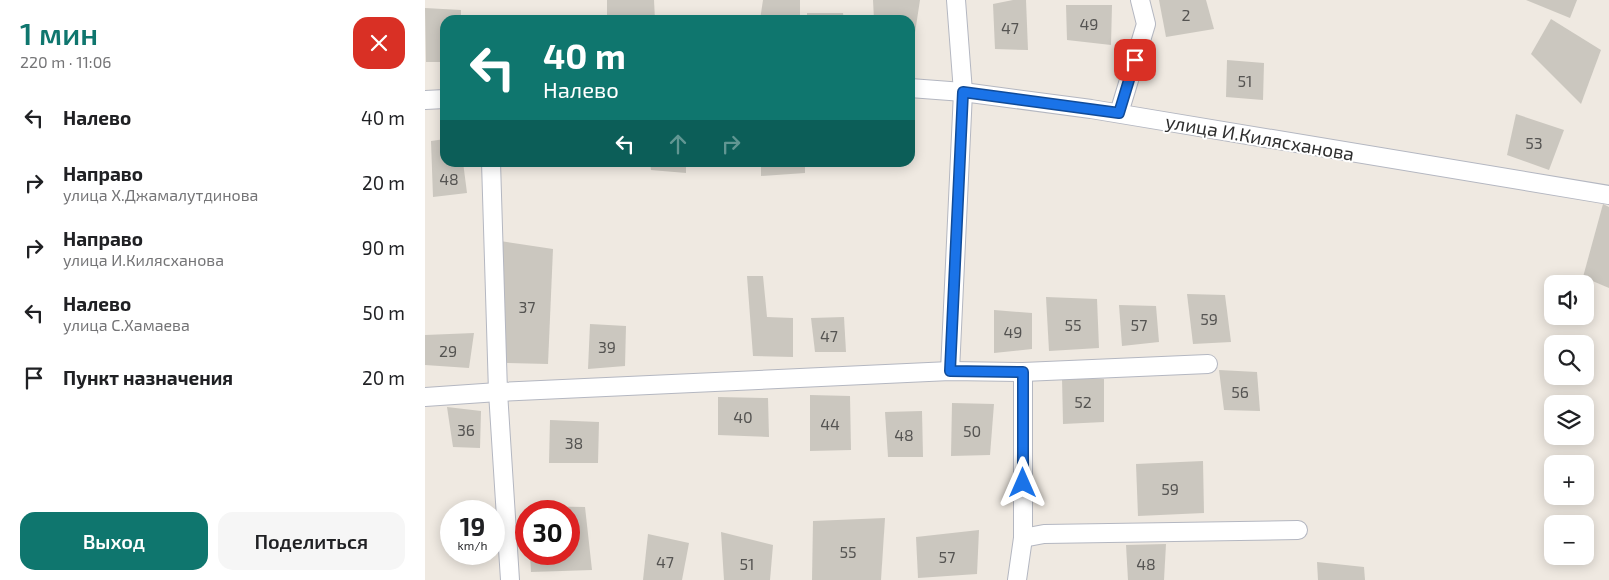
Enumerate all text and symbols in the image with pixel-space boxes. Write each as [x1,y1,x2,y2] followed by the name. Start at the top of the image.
[1182,5,1191,24] house number: 2
[1080,14,1099,33] house number: 49
[20,15,98,51] text: 1 мин
[353,17,405,69] button: close
[1001,18,1019,37] house number: 47
[543,34,626,76] text: 40 m
[460,35,525,100] icon: left
[1114,39,1156,81] pin
[1121,46,1149,74] icon: arrive
[20,52,111,71] text: 220 m · 11:06
[1238,71,1252,90] house number: 51
[543,76,619,102] text: Налево
[20,104,48,132] icon: left
[63,106,131,129] text: Налево
[361,106,405,129] text: 40 m
[1164,109,1356,166] street label: улица И.Килясханова
[611,130,639,158] icon: left
[664,130,692,158] icon: ahead
[717,130,745,158] icon: right
[1525,133,1543,152] house number: 53
[63,162,143,185] text: Направо
[20,169,48,197] icon: right
[439,169,459,188] house number: 48
[362,171,405,194] text: 20 m
[63,185,258,204] text: улица Х.Джамалутдинова
[63,227,143,250] text: Направо
[20,234,48,262] icon: right
[362,236,405,259] text: 90 m
[63,250,224,269] text: улица И.Килясханова
[1544,275,1594,565] map controls
[1544,275,1594,325] button: sound
[63,292,131,315] text: Налево
[518,297,536,316] house number: 37
[20,299,48,327] icon: left
[362,301,405,324] text: 50 m
[1200,309,1218,328] house number: 59
[63,315,190,334] text: улица С.Хамаева
[1064,315,1082,334] house number: 55
[1131,315,1147,334] house number: 57
[1004,322,1023,341] house number: 49
[820,326,838,345] house number: 47
[1544,335,1594,385] button: search
[598,337,616,356] house number: 39
[439,341,457,360] house number: 29
[20,364,48,392] icon: arrive
[63,366,233,389] text: Пункт назначения
[362,366,405,389] text: 20 m
[1231,382,1249,401] house number: 56
[1074,392,1092,411] house number: 52
[1544,395,1594,445] button: layers
[733,407,753,426] house number: 40
[820,414,840,433] house number: 44
[457,420,475,439] house number: 36
[963,421,981,440] house number: 50
[894,425,914,444] house number: 48
[565,433,583,452] house number: 38
[1544,455,1594,505] button: +
[996,456,1048,508] position arrow
[1161,479,1179,498] house number: 59
[515,500,580,565] speed limit sign: 30
[460,511,485,541] text: 19
[20,512,208,570] button: Выход
[218,512,405,570] button: Поделиться
[1544,515,1594,565] button: −
[458,538,487,552] text: km/h
[839,542,857,561] house number: 55
[939,547,955,566] house number: 57
[656,552,674,571] house number: 47
[740,554,754,573] house number: 51
[1136,554,1156,573] house number: 48

